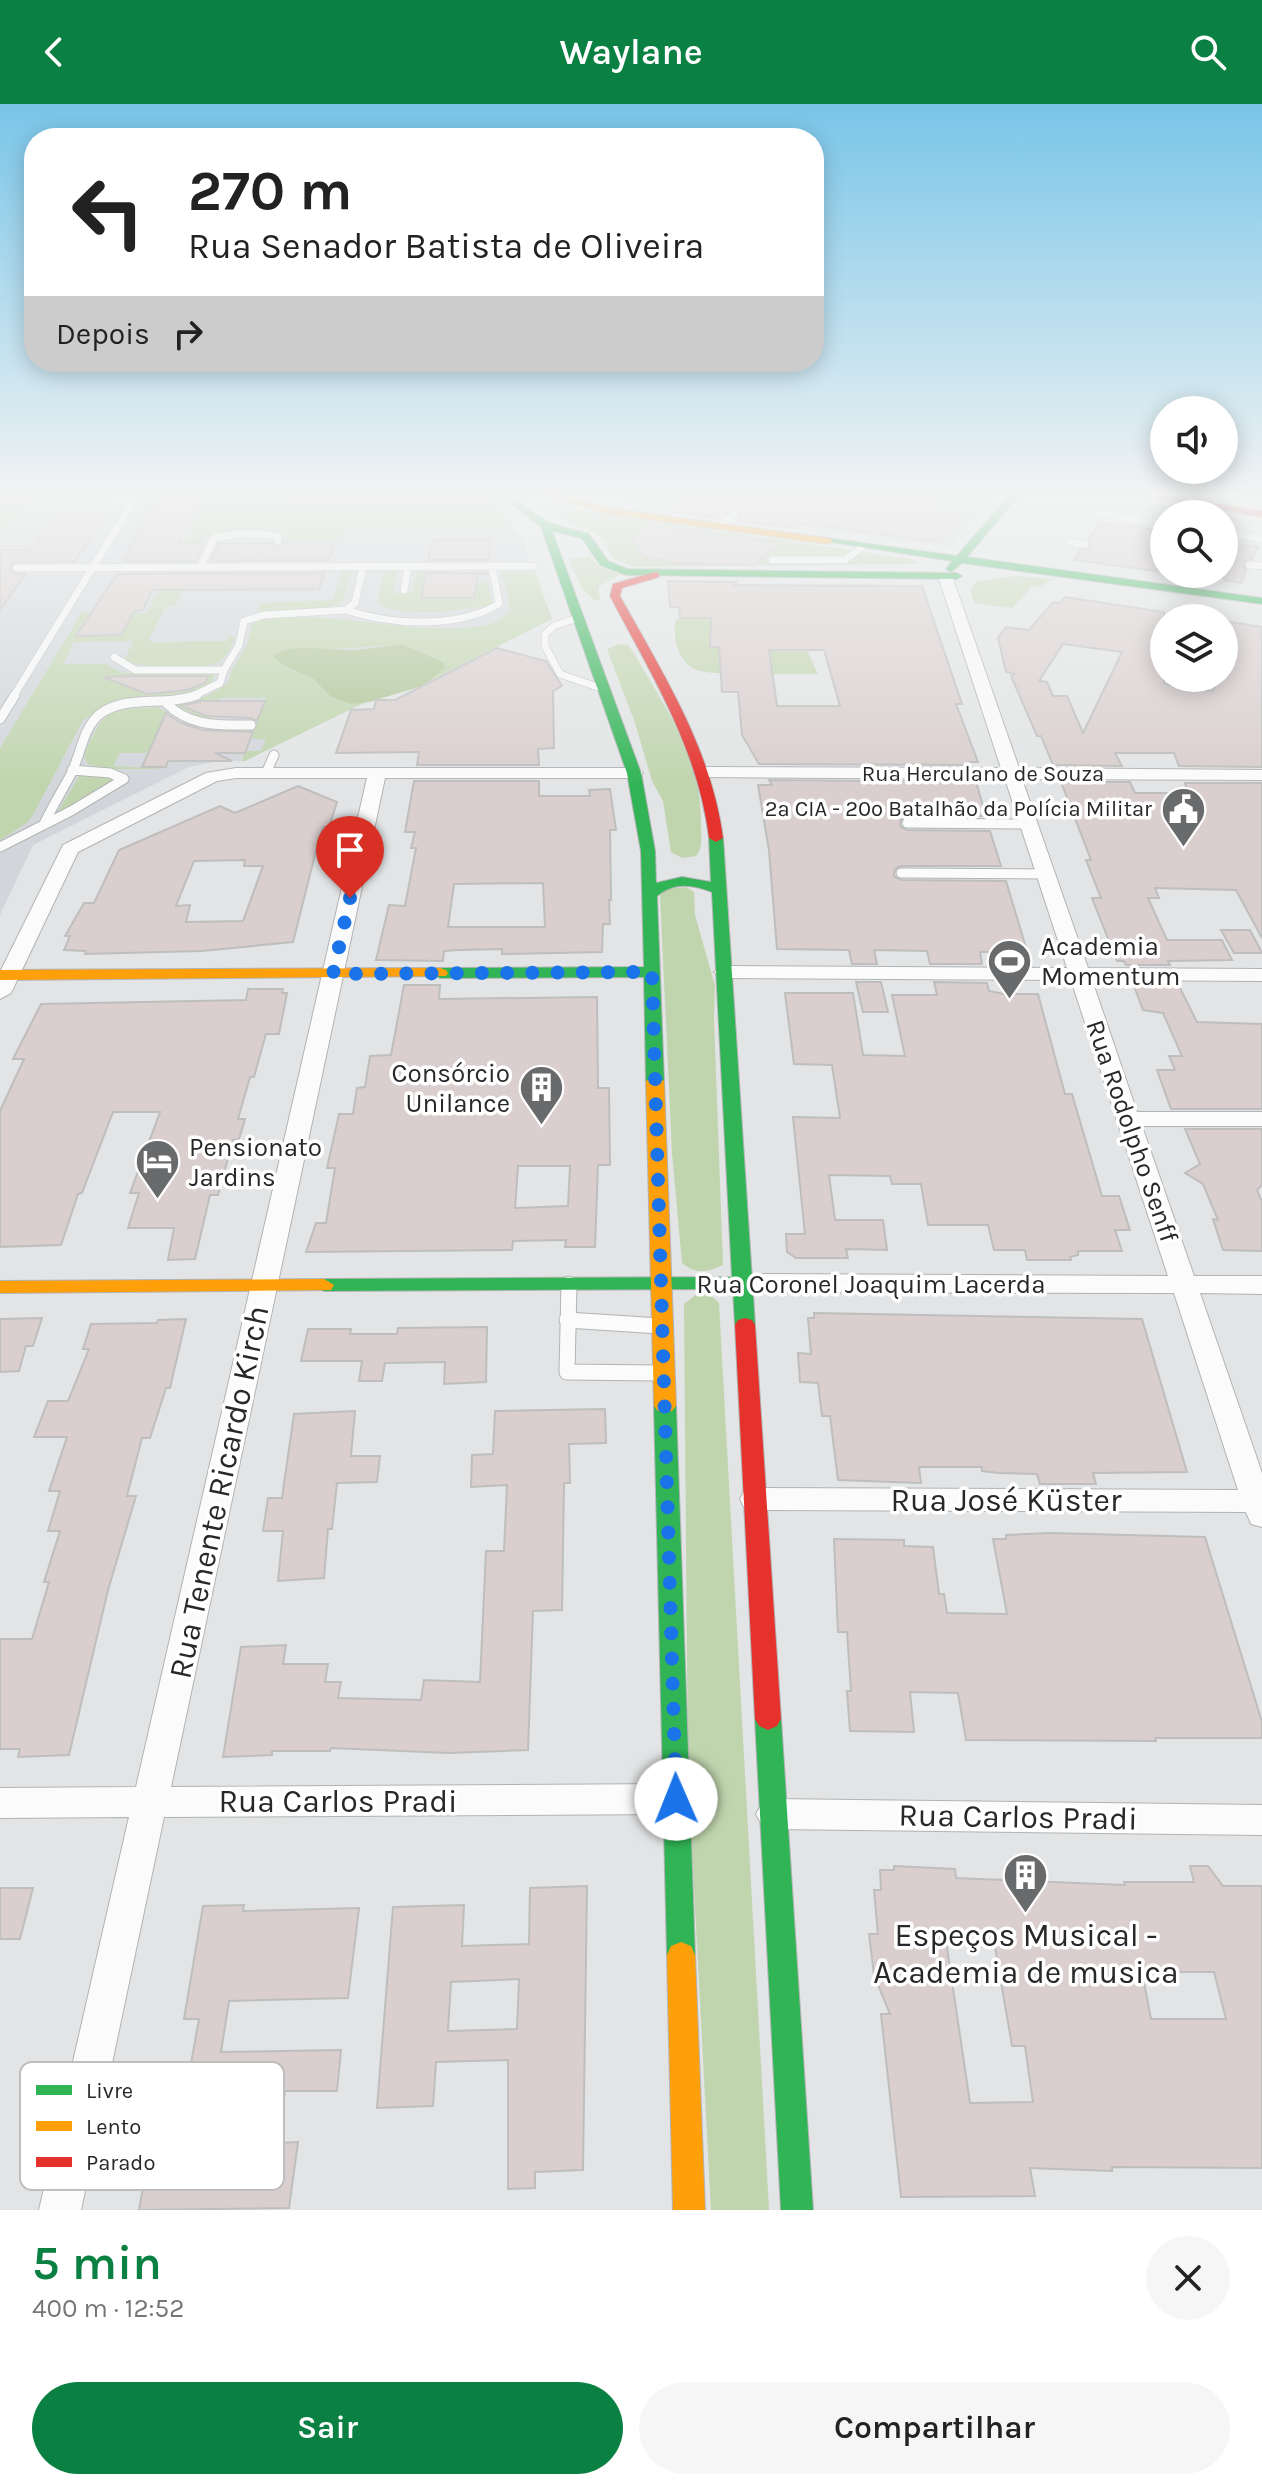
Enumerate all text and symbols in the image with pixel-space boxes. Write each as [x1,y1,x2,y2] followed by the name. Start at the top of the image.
[32,30,76,74] icon: back
[1186,30,1230,74] icon: search
[559,31,703,73] text: Waylane
[188,158,352,223] text: 270 m
[56,160,160,264] icon: left
[188,225,704,267] text: Rua Senador Batista de Oliveira
[166,312,210,356] icon: right
[56,316,150,352] text: Depois
[1150,396,1238,692] map controls
[1150,396,1238,484] button: sound
[1150,500,1238,588] button: search
[1150,604,1238,692] button: layers
[862,761,1104,787] street label: Rua Herculano de Souza
[1159,785,1207,848] public building icon: 2ª CIA - 20º Batalhão da Polícia Militar
[765,796,1152,822] place label: 2ª CIA - 20º Batalhão da Polícia Militar
[316,816,384,898] pin
[328,828,372,872] icon: arrive
[1041,931,1180,992] place label: Academia Momentum
[986,937,1034,1000] sports icon: Academia Momentum
[1079,1016,1185,1247] street label: Rua Rodolpho Senff
[392,1058,510,1119] place label: Consórcio Unilance
[517,1064,565,1127] building icon: Consórcio Unilance
[189,1132,322,1193] place label: Pensionato Jardins
[134,1138,182,1201] hotel icon: Pensionato Jardins
[697,1269,1045,1300] street label: Rua Coronel Joaquim Lacerda
[161,1302,277,1682] street label: Rua Tenente Ricardo Kirch
[890,1482,1122,1519] street label: Rua José Küster
[634,1757,718,1841] position arrow
[218,1783,458,1820] street label: Rua Carlos Pradi
[898,1796,1138,1838] street label: Rua Carlos Pradi
[1002,1852,1050,1915] building icon: Espeços Musical - Academia de musica
[873,1917,1179,1991] place label: Espeços Musical - Academia de musica
[20,2062,284,2190] legend
[86,2078,133,2104] text: Livre
[86,2114,141,2140] text: Lento
[86,2150,155,2176] text: Parado
[32,2235,162,2291] text: 5 min
[1146,2236,1230,2320] button: close
[32,2293,184,2324] text: 400 m · 12:52
[32,2382,623,2474] button: Sair
[639,2382,1230,2474] button: Compartilhar

